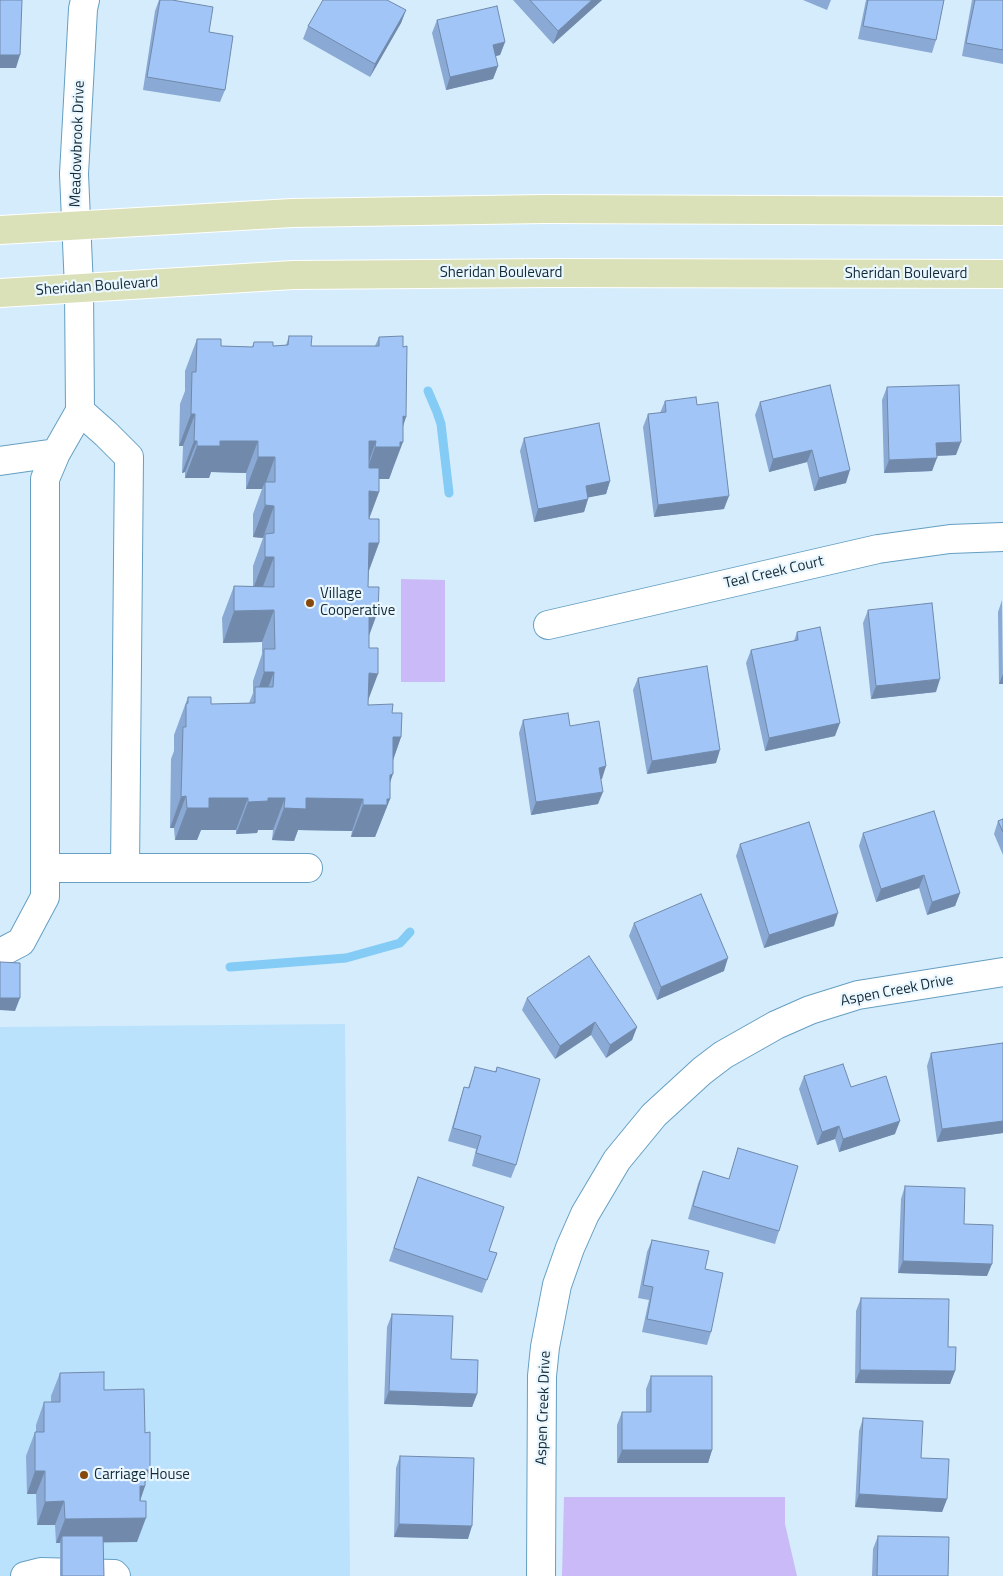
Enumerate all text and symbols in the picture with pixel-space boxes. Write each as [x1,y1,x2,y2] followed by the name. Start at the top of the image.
[67,80,89,208] street label: Meadowbrook Drive
[440,264,562,282] street label: Sheridan Boulevard
[845,265,967,283] street label: Sheridan Boulevard
[35,274,159,300] street label: Sheridan Boulevard
[723,553,825,593] street label: Teal Creek Court
[320,585,395,620] place label: Village Cooperative
[304,597,316,609] marker: Village Cooperative
[839,971,955,1011] street label: Aspen Creek Drive
[533,1351,555,1465] street label: Aspen Creek Drive
[94,1466,190,1484] place label: Carriage House
[78,1469,90,1481] marker: Carriage House

